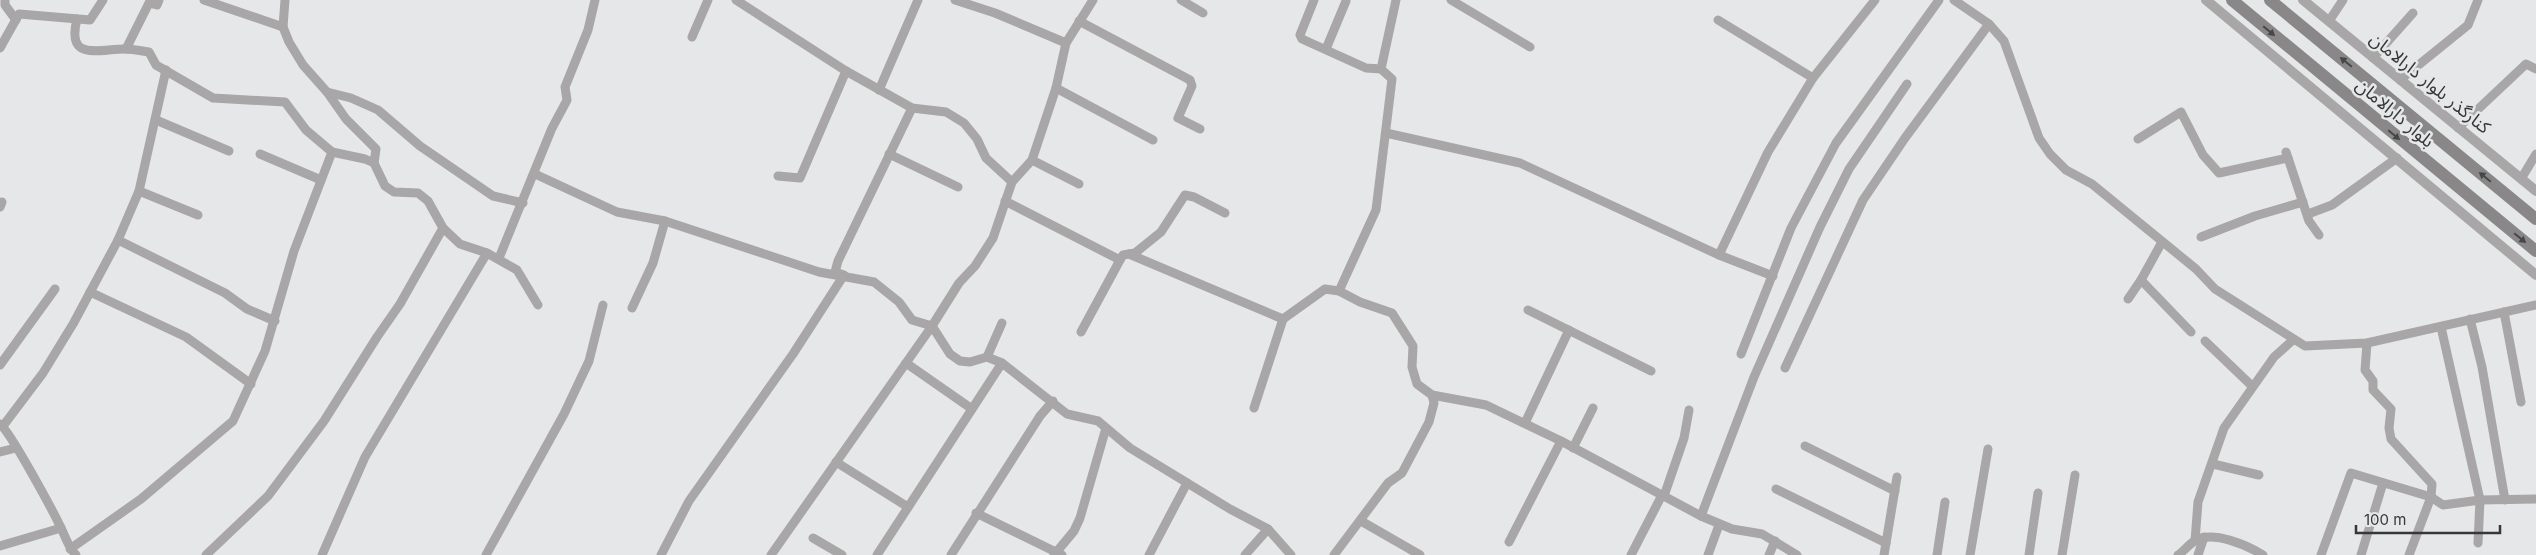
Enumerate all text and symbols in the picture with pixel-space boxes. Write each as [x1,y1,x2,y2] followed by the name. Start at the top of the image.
[2263,26,2276,37] one-way arrow
[2365,28,2495,138] street label: کنارگذر بلوار دارالامان
[2339,57,2352,68] one-way arrow
[2351,74,2439,152] street label: بلوار دارالامان
[2388,130,2401,141] one-way arrow
[2479,171,2492,182] one-way arrow
[2513,233,2526,244] one-way arrow
[2356,502,2500,534] scale bar
[2364,510,2406,529] text: 100 m

